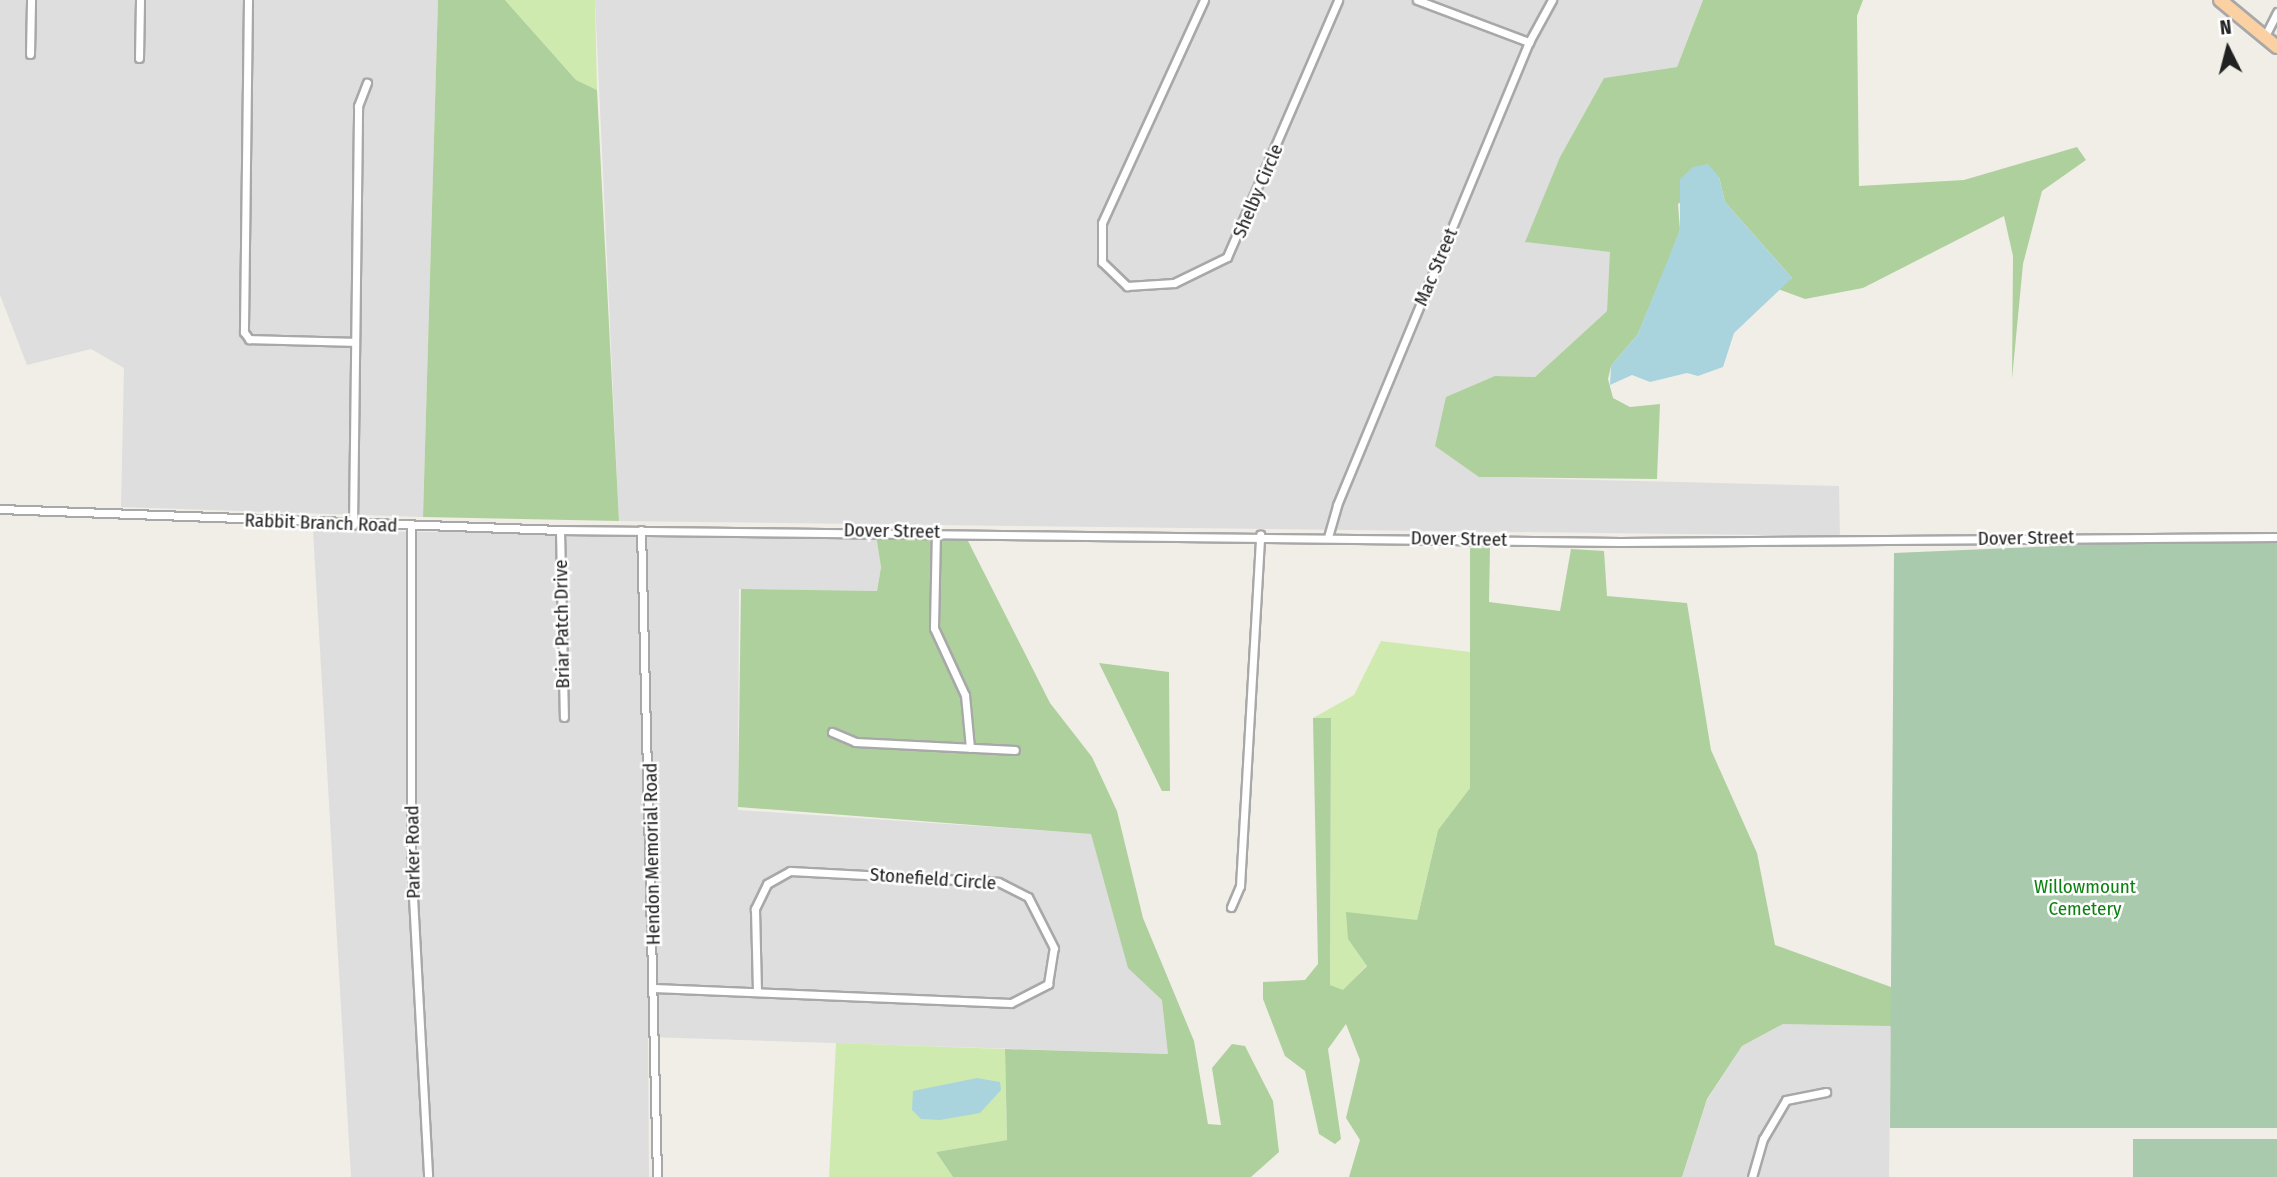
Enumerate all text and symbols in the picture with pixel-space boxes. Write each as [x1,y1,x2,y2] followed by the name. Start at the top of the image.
[2193,14,2263,84] north arrow
[2219,16,2233,40] text: N
[1228,141,1288,241] street label: Shelby Circle
[1409,225,1463,309] street label: Mac Street
[244,509,398,537] street label: Rabbit Branch Road
[844,519,940,543] street label: Dover Street
[1978,526,2074,550] street label: Dover Street
[1411,527,1507,551] street label: Dover Street
[549,559,575,689] street label: Briar Patch Drive
[639,763,665,945] street label: Hendon Memorial Road
[401,805,425,899] street label: Parker Road
[869,863,997,895] street label: Stonefield Circle
[2034,876,2136,920] park label: Willowmount Cemetery

